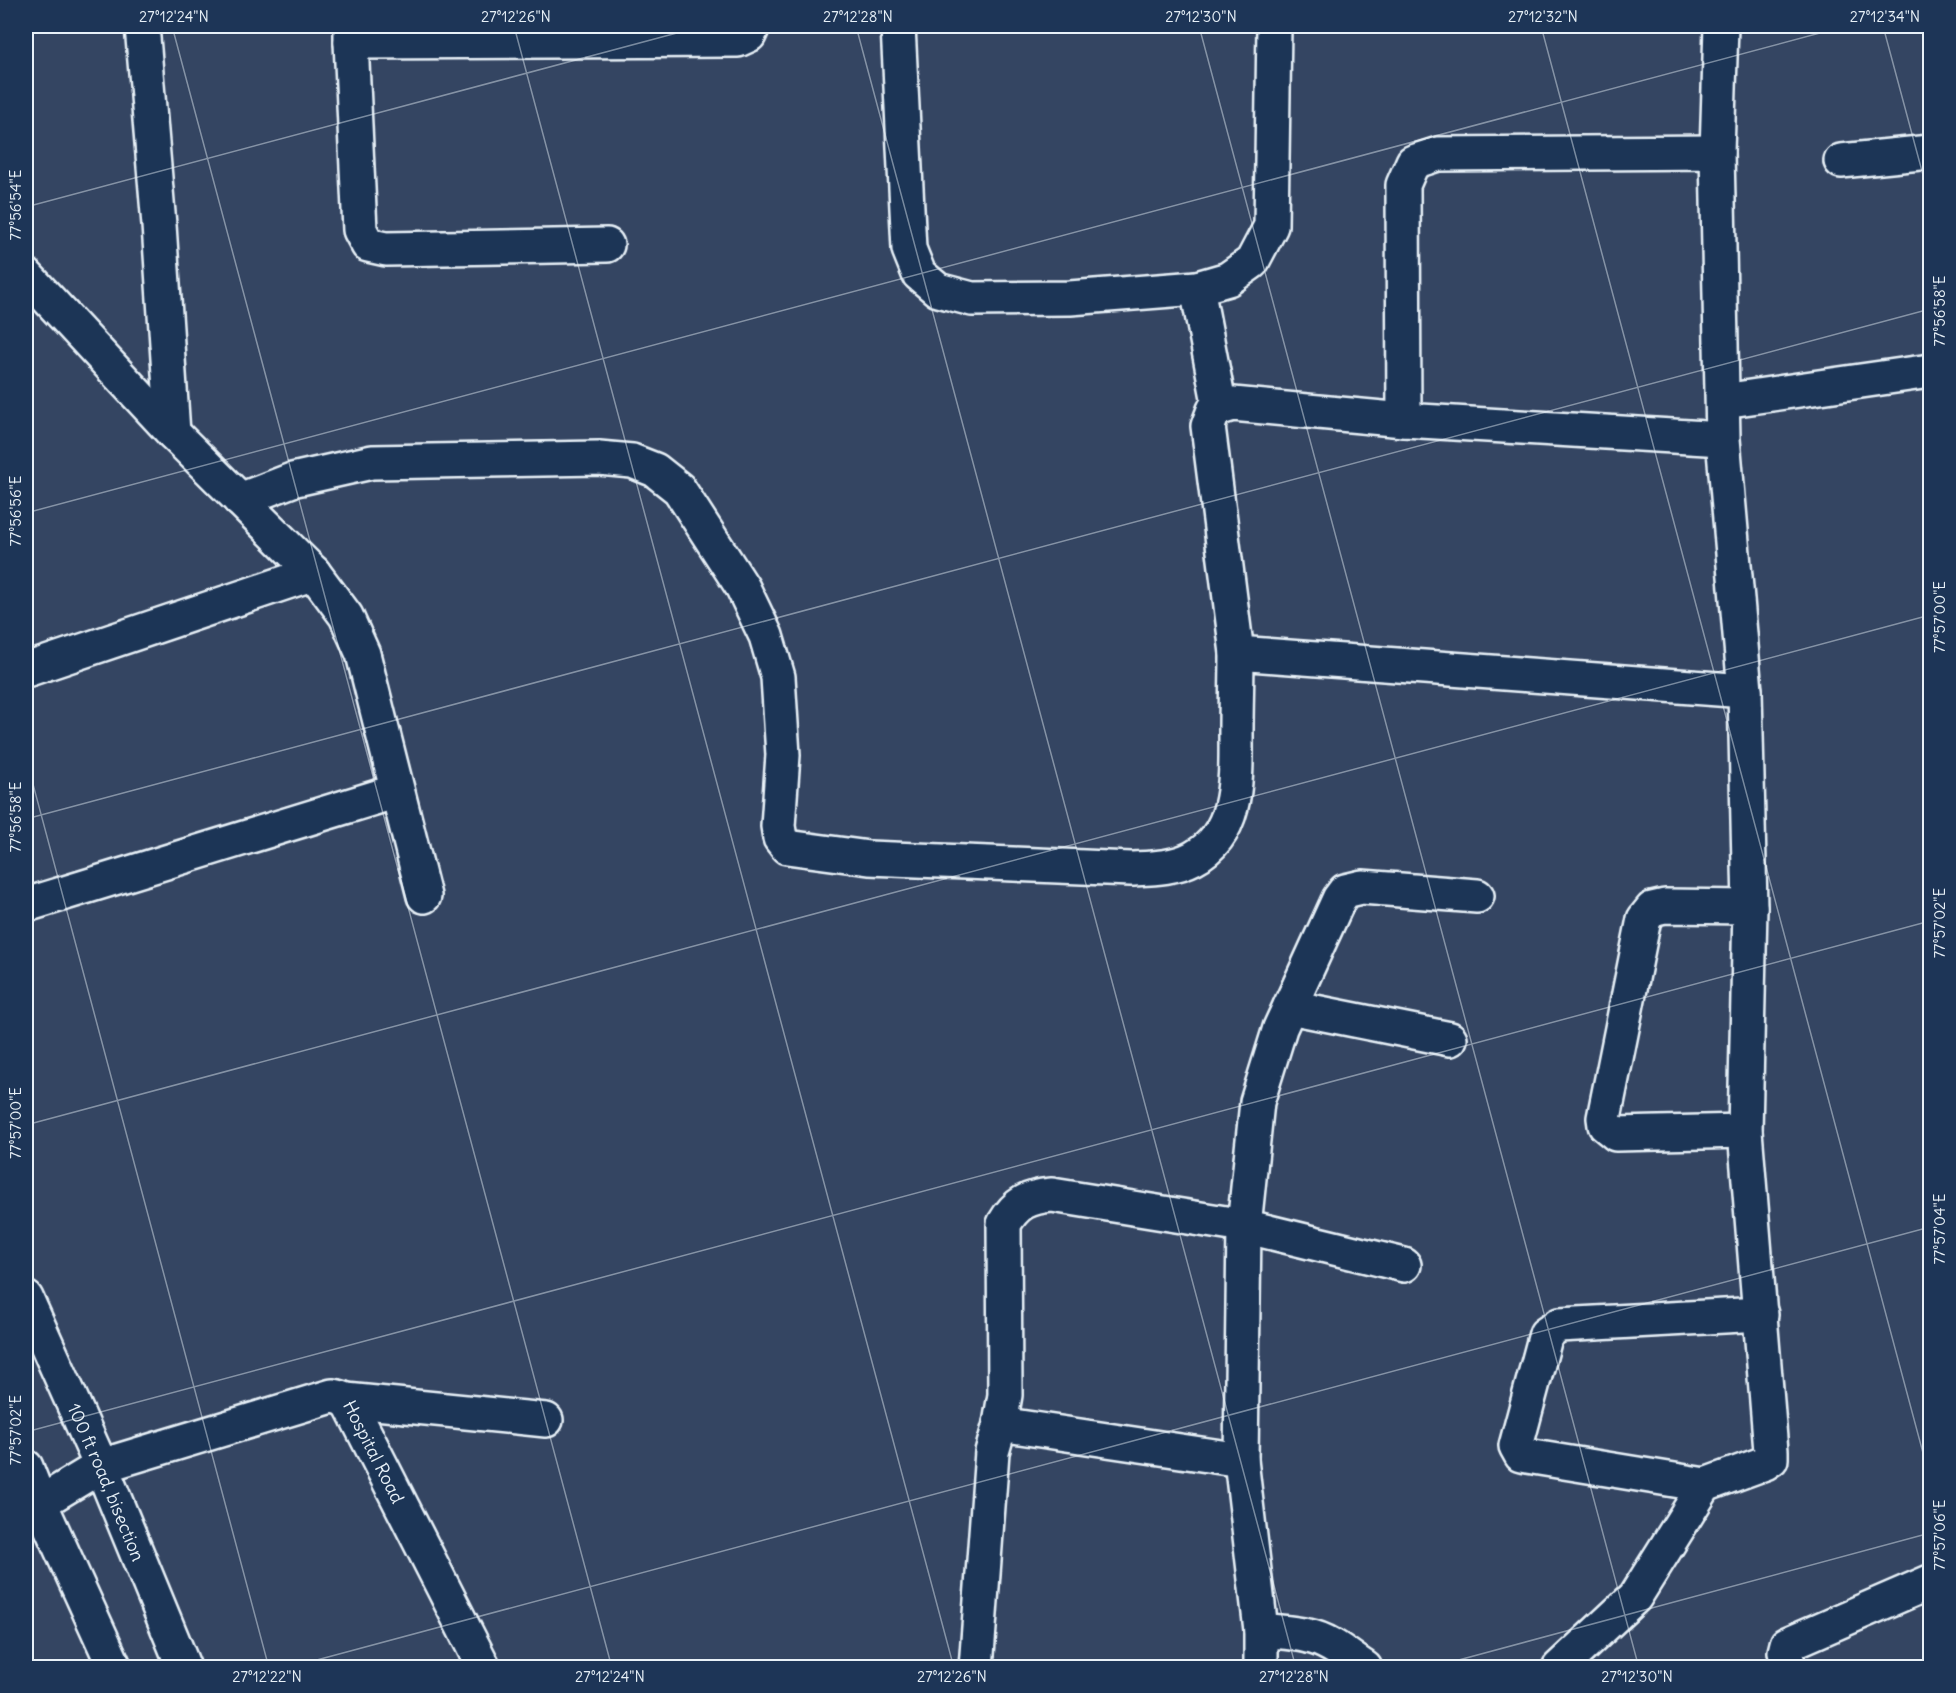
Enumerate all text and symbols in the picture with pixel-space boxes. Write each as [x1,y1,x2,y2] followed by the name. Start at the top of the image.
[139,7,209,26] text: 27°12'24"N
[481,7,551,26] text: 27°12'26"N
[823,7,893,26] text: 27°12'28"N
[1165,7,1237,26] text: 27°12'30"N
[1508,7,1578,26] text: 27°12'32"N
[1850,7,1920,26] text: 27°12'34"N
[6,169,25,241] text: 77°56'54"E
[1930,275,1949,347] text: 77°56'58"E
[6,475,25,547] text: 77°56'56"E
[1930,581,1949,653] text: 77°57'00"E
[6,781,25,853] text: 77°56'58"E
[1930,888,1949,958] text: 77°57'02"E
[6,1087,25,1159] text: 77°57'00"E
[1930,1193,1949,1265] text: 77°57'04"E
[6,1395,25,1465] text: 77°57'02"E
[338,1396,410,1507] street label: Hospital Road
[63,1400,150,1564] street label: 100 ft road, bisection
[1930,1499,1949,1571] text: 77°57'06"E
[232,1667,302,1686] text: 27°12'22"N
[575,1667,645,1686] text: 27°12'24"N
[917,1667,987,1686] text: 27°12'26"N
[1259,1667,1329,1686] text: 27°12'28"N
[1601,1667,1673,1686] text: 27°12'30"N

